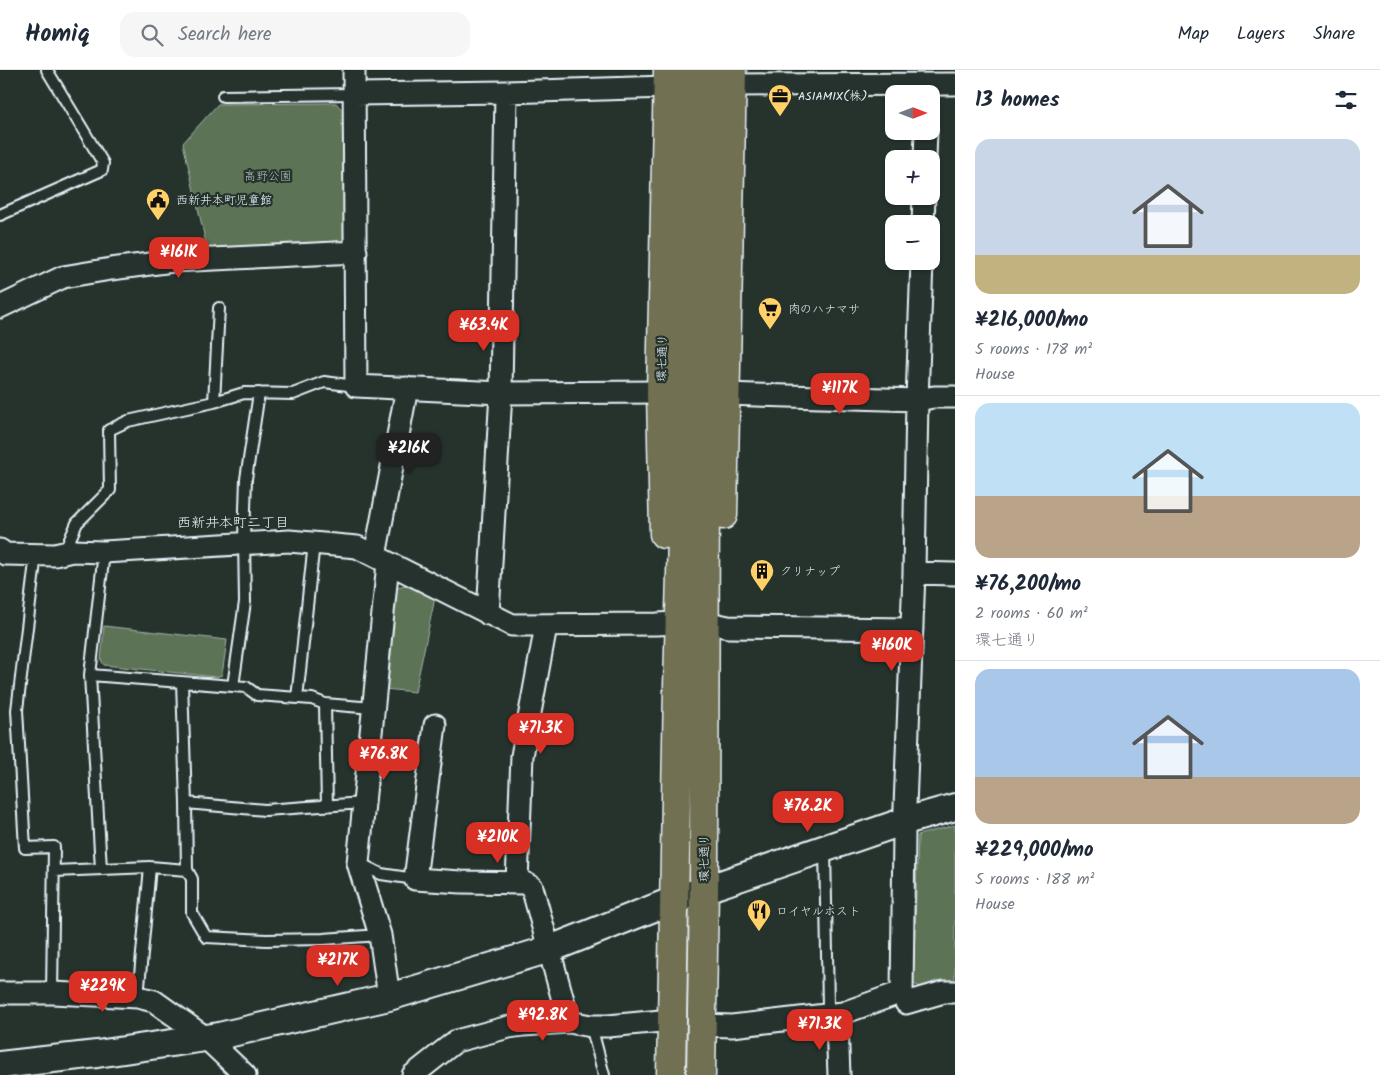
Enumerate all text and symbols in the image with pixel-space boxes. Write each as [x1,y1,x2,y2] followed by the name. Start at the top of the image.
[120,12,470,57] search box
[25,15,90,54] text: Homiq
[178,20,272,50] text: Search here
[1178,20,1209,49] text: Map
[1237,20,1285,49] text: Layers
[1313,20,1355,49] text: Share
[138,21,166,49] icon: search
[767,83,793,117] office icon: ASIAMIX(株)
[975,84,1060,117] text: 13 homes
[885,85,940,140] north arrow
[885,85,940,270] map controls
[1332,86,1360,114] icon: filters
[798,87,867,106] place label: ASIAMIX(株)
[885,150,940,205] button: +
[244,167,292,186] park label: 高野公園
[1123,171,1213,261] icon: home
[145,187,171,221] public building icon: 西新井本町児童館
[176,191,272,210] place label: 西新井本町児童館
[885,215,940,270] button: −
[144,236,214,279] pin: ¥161K
[160,240,198,265] text: ¥161K
[757,296,783,330] supermarket icon: 肉のハナマサ
[788,300,860,319] place label: 肉のハナマサ
[975,304,1088,337] text: ¥216,000/mo
[443,310,525,352] pin: ¥63.4K
[459,313,509,338] text: ¥63.4K
[653,334,672,382] street label: 環七通り
[975,337,1092,362] text: 5 rooms · 178 m²
[975,362,1015,387] text: House
[805,372,875,415] pin: ¥117K
[822,376,858,401] text: ¥117K
[374,432,444,475] pin: ¥216K
[388,436,430,461] text: ¥216K
[1123,436,1213,526] icon: home
[177,512,289,534] district label: 西新井本町二丁目
[749,558,775,592] building icon: クリナップ
[780,562,840,581] place label: クリナップ
[975,568,1081,601] text: ¥76,200/mo
[975,601,1088,626] text: 2 rooms · 60 m²
[975,628,1039,653] text: 環七通り
[857,630,927,672] pin: ¥160K
[871,633,913,658] text: ¥160K
[1123,702,1213,792] icon: home
[500,712,582,755] pin: ¥71.3K
[519,716,563,741] text: ¥71.3K
[343,738,425,781] pin: ¥76.8K
[360,742,408,767] text: ¥76.8K
[767,790,849,833] pin: ¥76.2K
[784,794,832,819] text: ¥76.2K
[463,822,533,864] pin: ¥210K
[477,825,519,850] text: ¥210K
[695,834,714,882] street label: 環七通り
[975,834,1094,867] text: ¥229,000/mo
[975,867,1094,892] text: 5 rooms · 188 m²
[975,892,1015,917] text: House
[746,898,772,932] restaurant icon: ロイヤルホスト
[776,902,861,921] place label: ロイヤルホスト
[303,944,373,987] pin: ¥217K
[317,948,359,973] text: ¥217K
[68,970,138,1013] pin: ¥229K
[80,974,126,999] text: ¥229K
[502,1000,584,1042] pin: ¥92.8K
[518,1003,568,1028] text: ¥92.8K
[779,1008,861,1051] pin: ¥71.3K
[798,1012,842,1037] text: ¥71.3K

